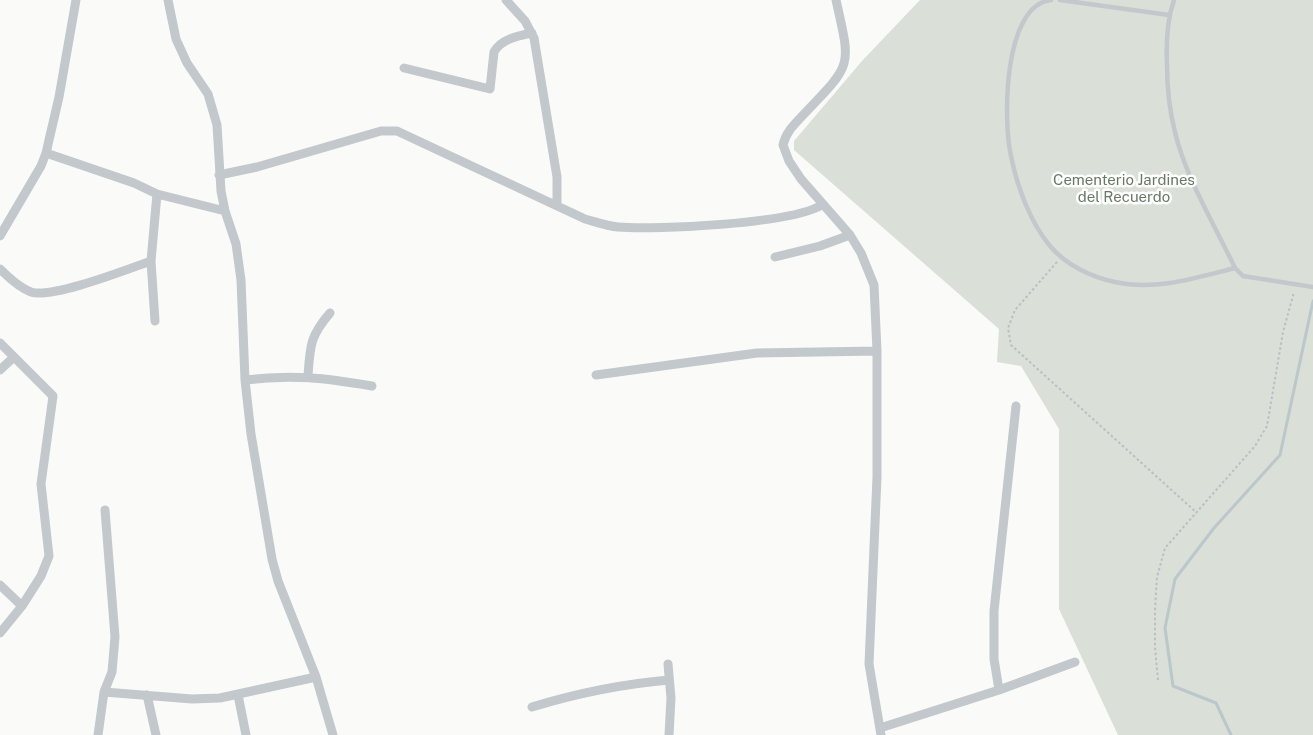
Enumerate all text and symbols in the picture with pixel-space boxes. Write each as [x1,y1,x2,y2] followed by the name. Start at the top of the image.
[1053,171,1195,206] park label: Cementerio Jardines del Recuerdo

